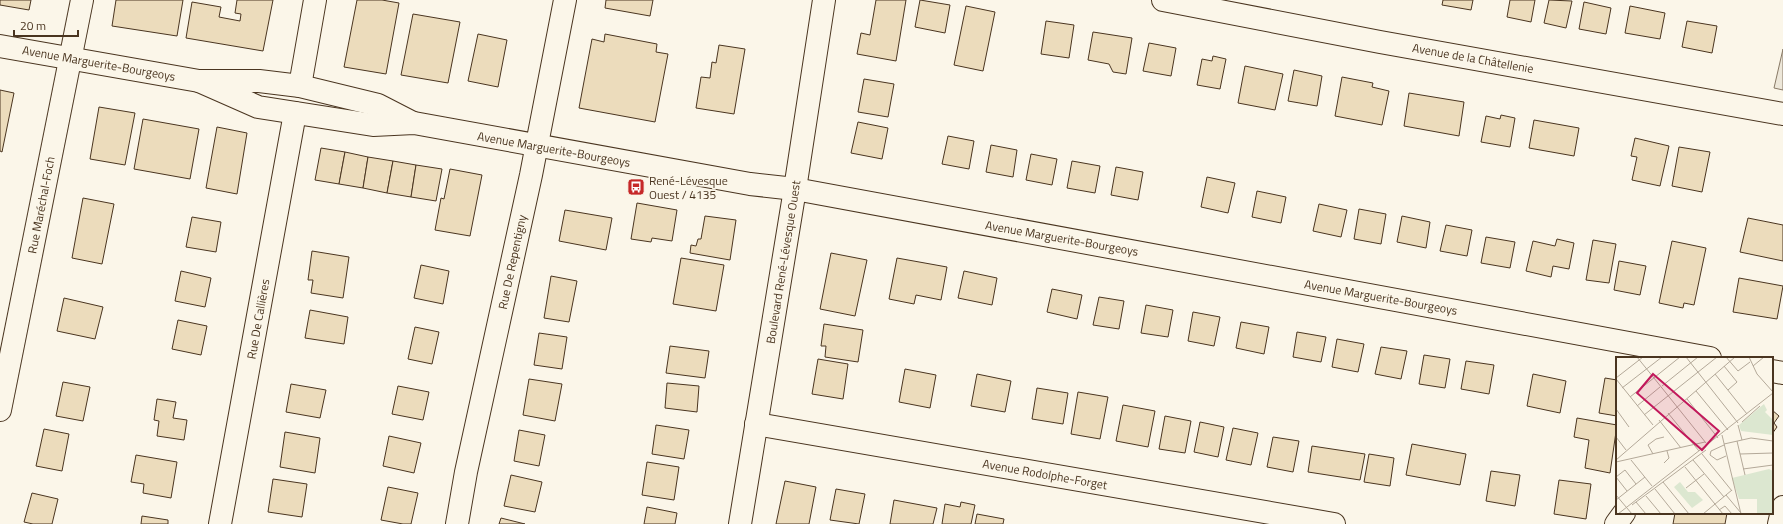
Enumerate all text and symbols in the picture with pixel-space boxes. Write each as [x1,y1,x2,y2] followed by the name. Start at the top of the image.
[14,12,78,38] scale bar
[20,16,46,35] text: 20 m
[1411,38,1535,78] street label: Avenue de la Châtellenie
[21,40,177,86] street label: Avenue Marguerite-Bourgeoys
[476,126,632,172] street label: Avenue Marguerite-Bourgeoys
[22,155,60,255] street label: Rue Maréchal-Foch
[649,171,728,204] place label: René-Lévesque Ouest / 4135
[626,177,646,197] bus stop icon: René-Lévesque Ouest / 4135
[761,178,805,345] street label: Boulevard René-Lévesque Ouest
[493,213,531,311] street label: Rue De Repentigny
[984,215,1140,261] street label: Avenue Marguerite-Bourgeoys
[1303,274,1459,320] street label: Avenue Marguerite-Bourgeoys
[242,277,274,361] street label: Rue De Callières
[1616,357,1773,514] inset map
[981,454,1110,494] street label: Avenue Rodolphe-Forget

